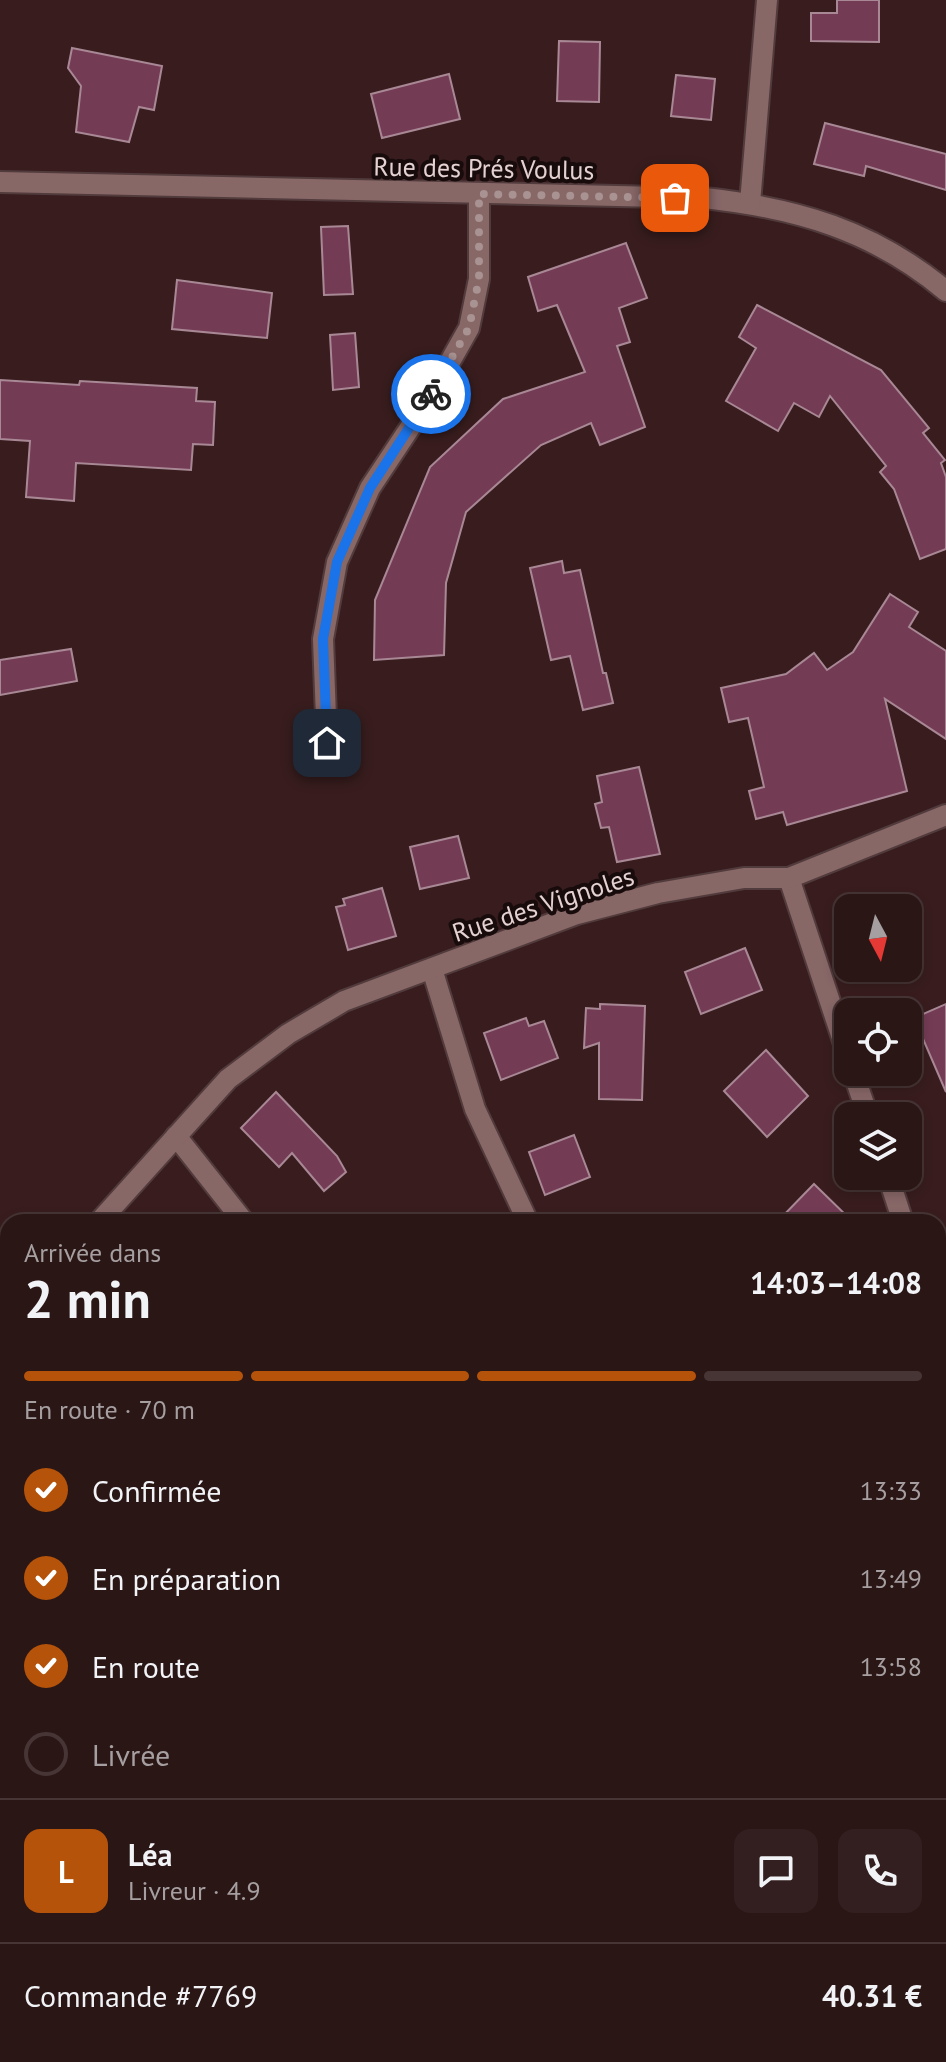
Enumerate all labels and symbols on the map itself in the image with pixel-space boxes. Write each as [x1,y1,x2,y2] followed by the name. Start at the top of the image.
[373,150,595,186] street label: Rue des Prés Voulus
[641,164,709,232] pin
[391,354,471,434] courier
[293,709,361,777] pin
[448,859,638,949] street label: Rue des Vignoles
[834,894,922,982] north arrow

